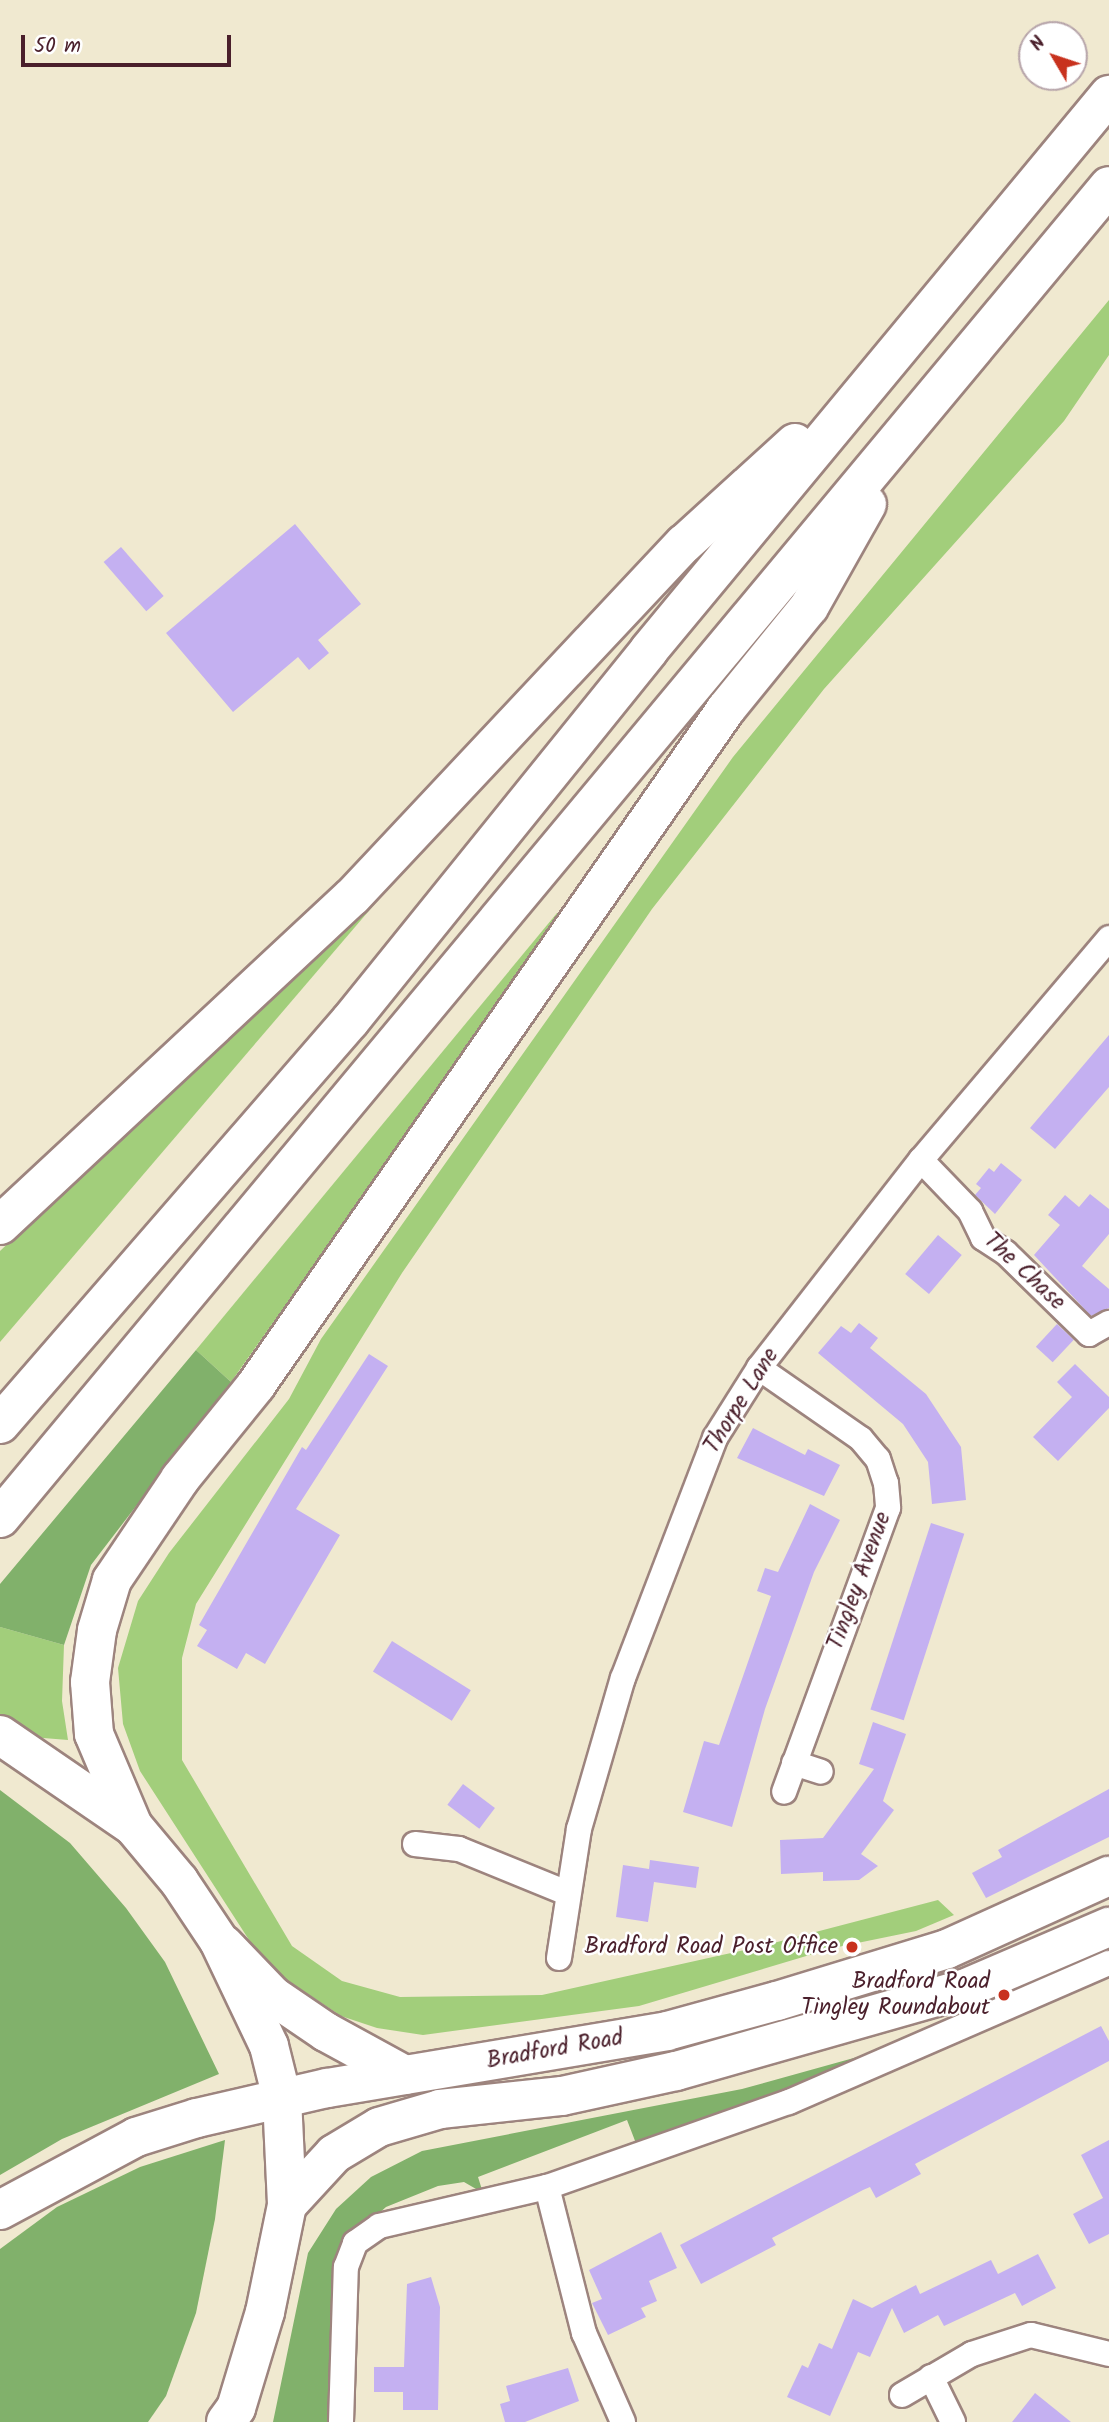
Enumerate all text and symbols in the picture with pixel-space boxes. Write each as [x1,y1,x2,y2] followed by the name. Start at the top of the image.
[24,21,234,65] scale bar
[1018,21,1088,91] north arrow
[34,30,81,63] text: 50 m
[1023,30,1054,58] text: N
[978,1227,1070,1317] street label: The Chase
[699,1343,785,1459] street label: Thorpe Lane
[822,1508,898,1654] street label: Tingley Avenue
[584,1933,838,1961] place label: Bradford Road Post Office
[844,1939,860,1955] marker: Bradford Road Post Office
[801,1968,990,2022] place label: Bradford Road Tingley Roundabout
[996,1987,1012,2003] marker: Bradford Road Tingley Roundabout
[485,2024,625,2076] street label: Bradford Road

